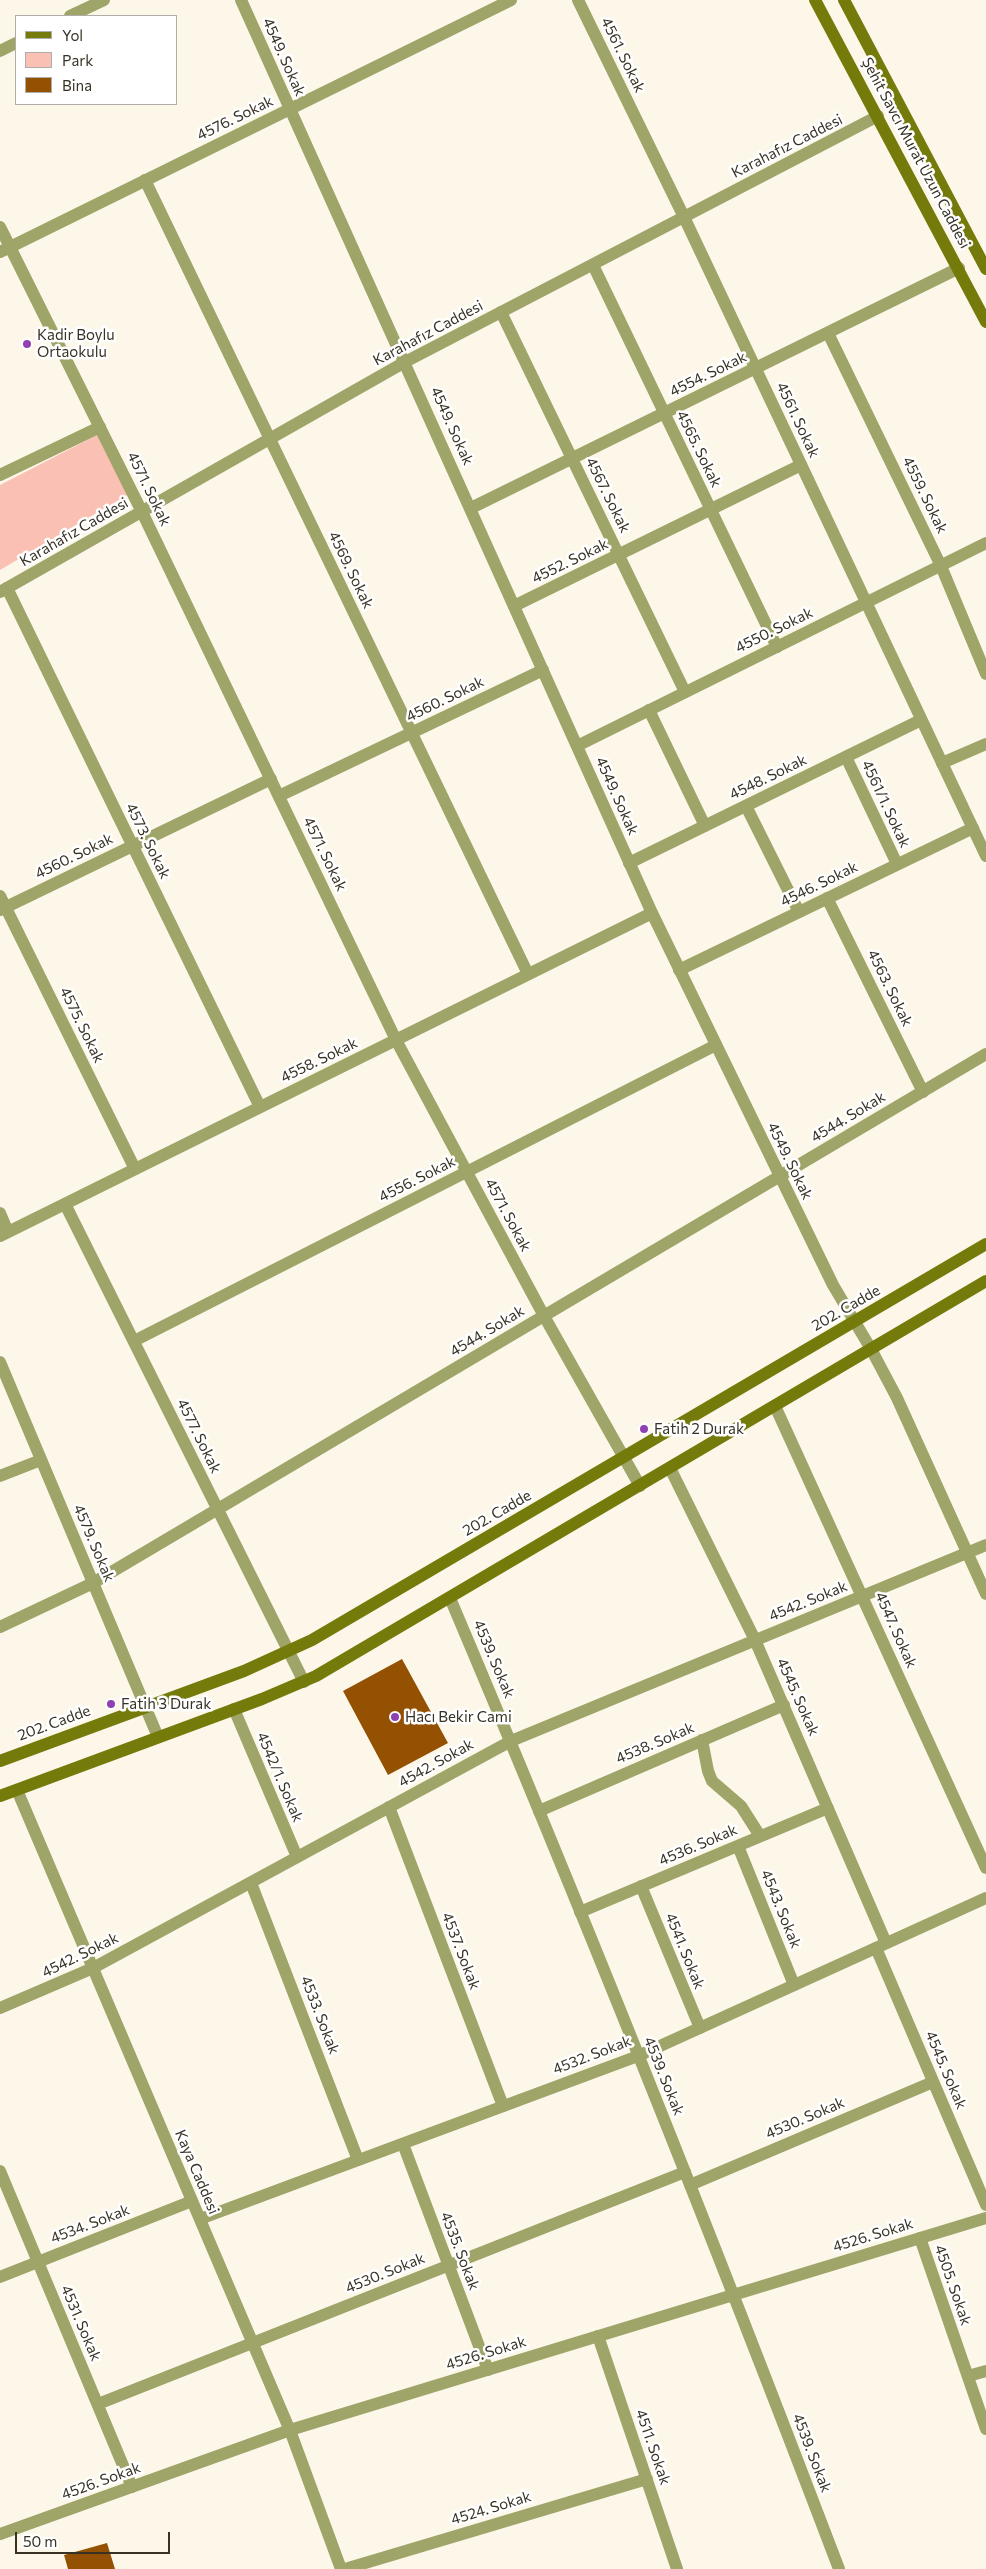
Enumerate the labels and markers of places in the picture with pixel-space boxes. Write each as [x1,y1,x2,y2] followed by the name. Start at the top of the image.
[37,326,115,361] place label: Kadir Boylu Ortaokulu
[21,338,33,350] marker: Kadir Boylu Ortaokulu
[654,1420,744,1438] place label: Fatih 2 Durak
[638,1423,650,1435] marker: Fatih 2 Durak
[121,1695,211,1713] place label: Fatih 3 Durak
[105,1698,117,1710] marker: Fatih 3 Durak
[405,1708,512,1726] place label: Hacı Bekir Cami
[389,1711,401,1723] marker: Hacı Bekir Cami

